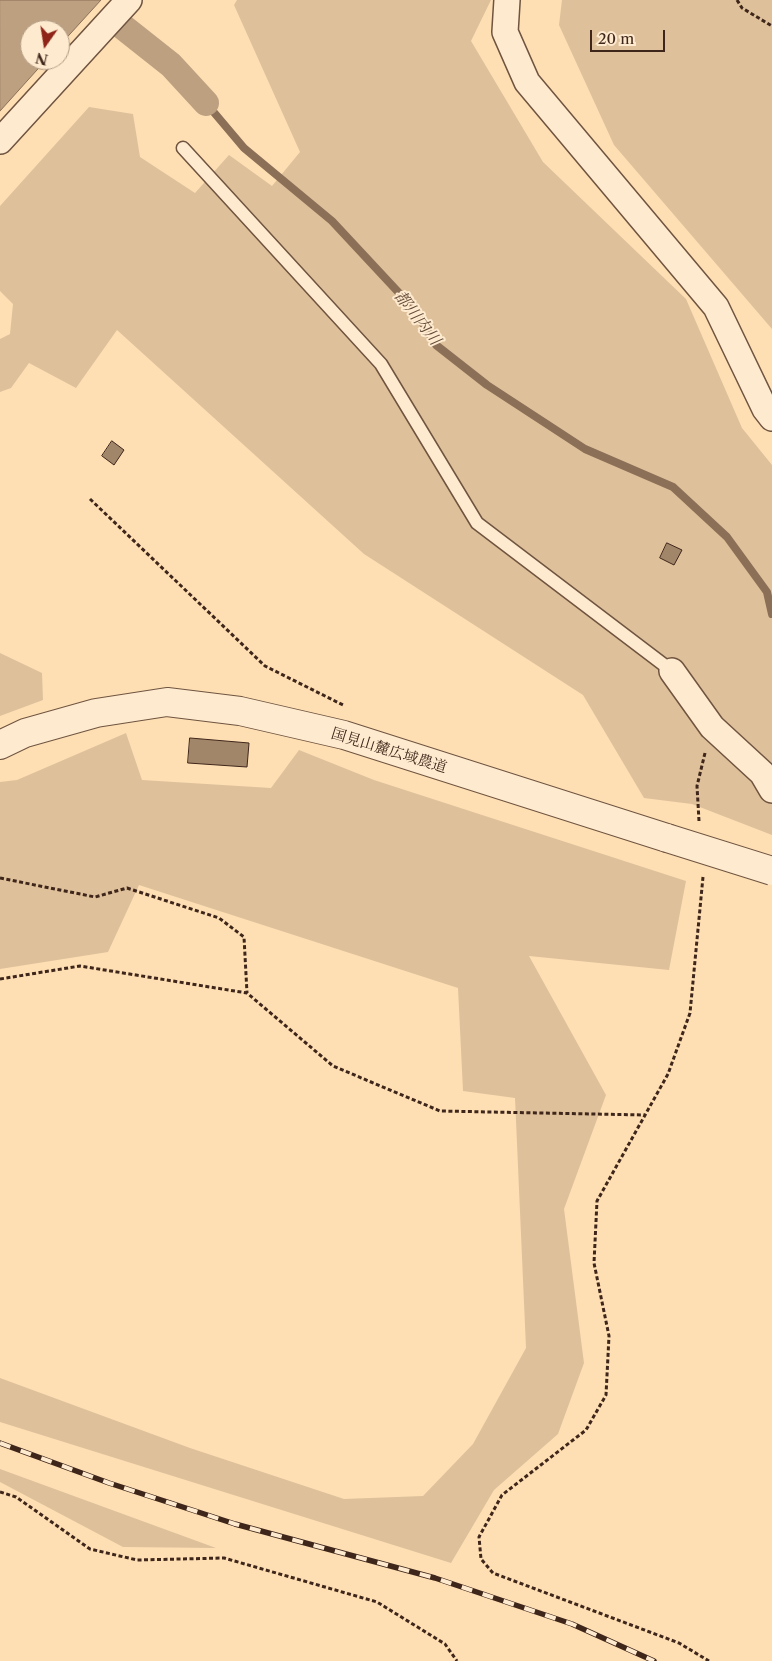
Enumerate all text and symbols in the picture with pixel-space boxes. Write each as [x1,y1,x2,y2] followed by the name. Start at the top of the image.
[20,20,70,70] north arrow
[592,20,667,52] scale bar
[598,29,634,48] text: 20 m
[34,49,50,69] text: N
[390,287,444,349] water label: 都川内川
[329,725,449,777] street label: 国見山麓広域農道

